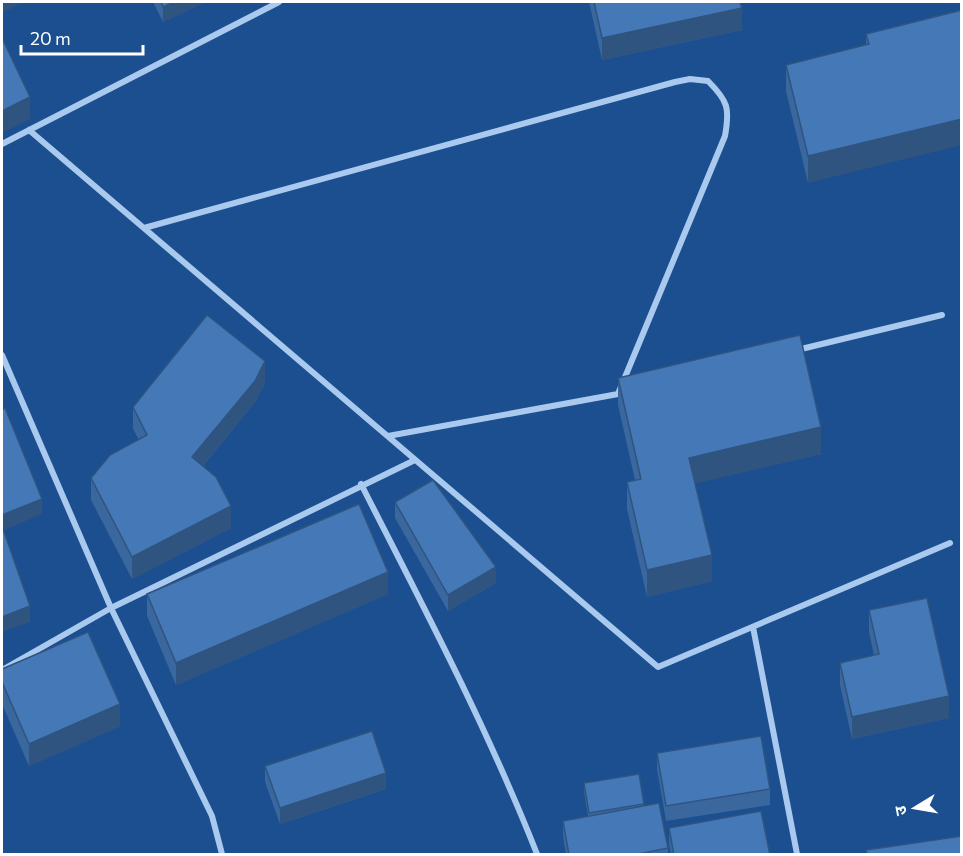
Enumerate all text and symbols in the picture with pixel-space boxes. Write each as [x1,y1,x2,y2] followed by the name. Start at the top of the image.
[21,18,142,56] scale bar
[30,27,71,49] text: 20 m
[885,778,945,838] north arrow
[889,804,910,817] text: उ

